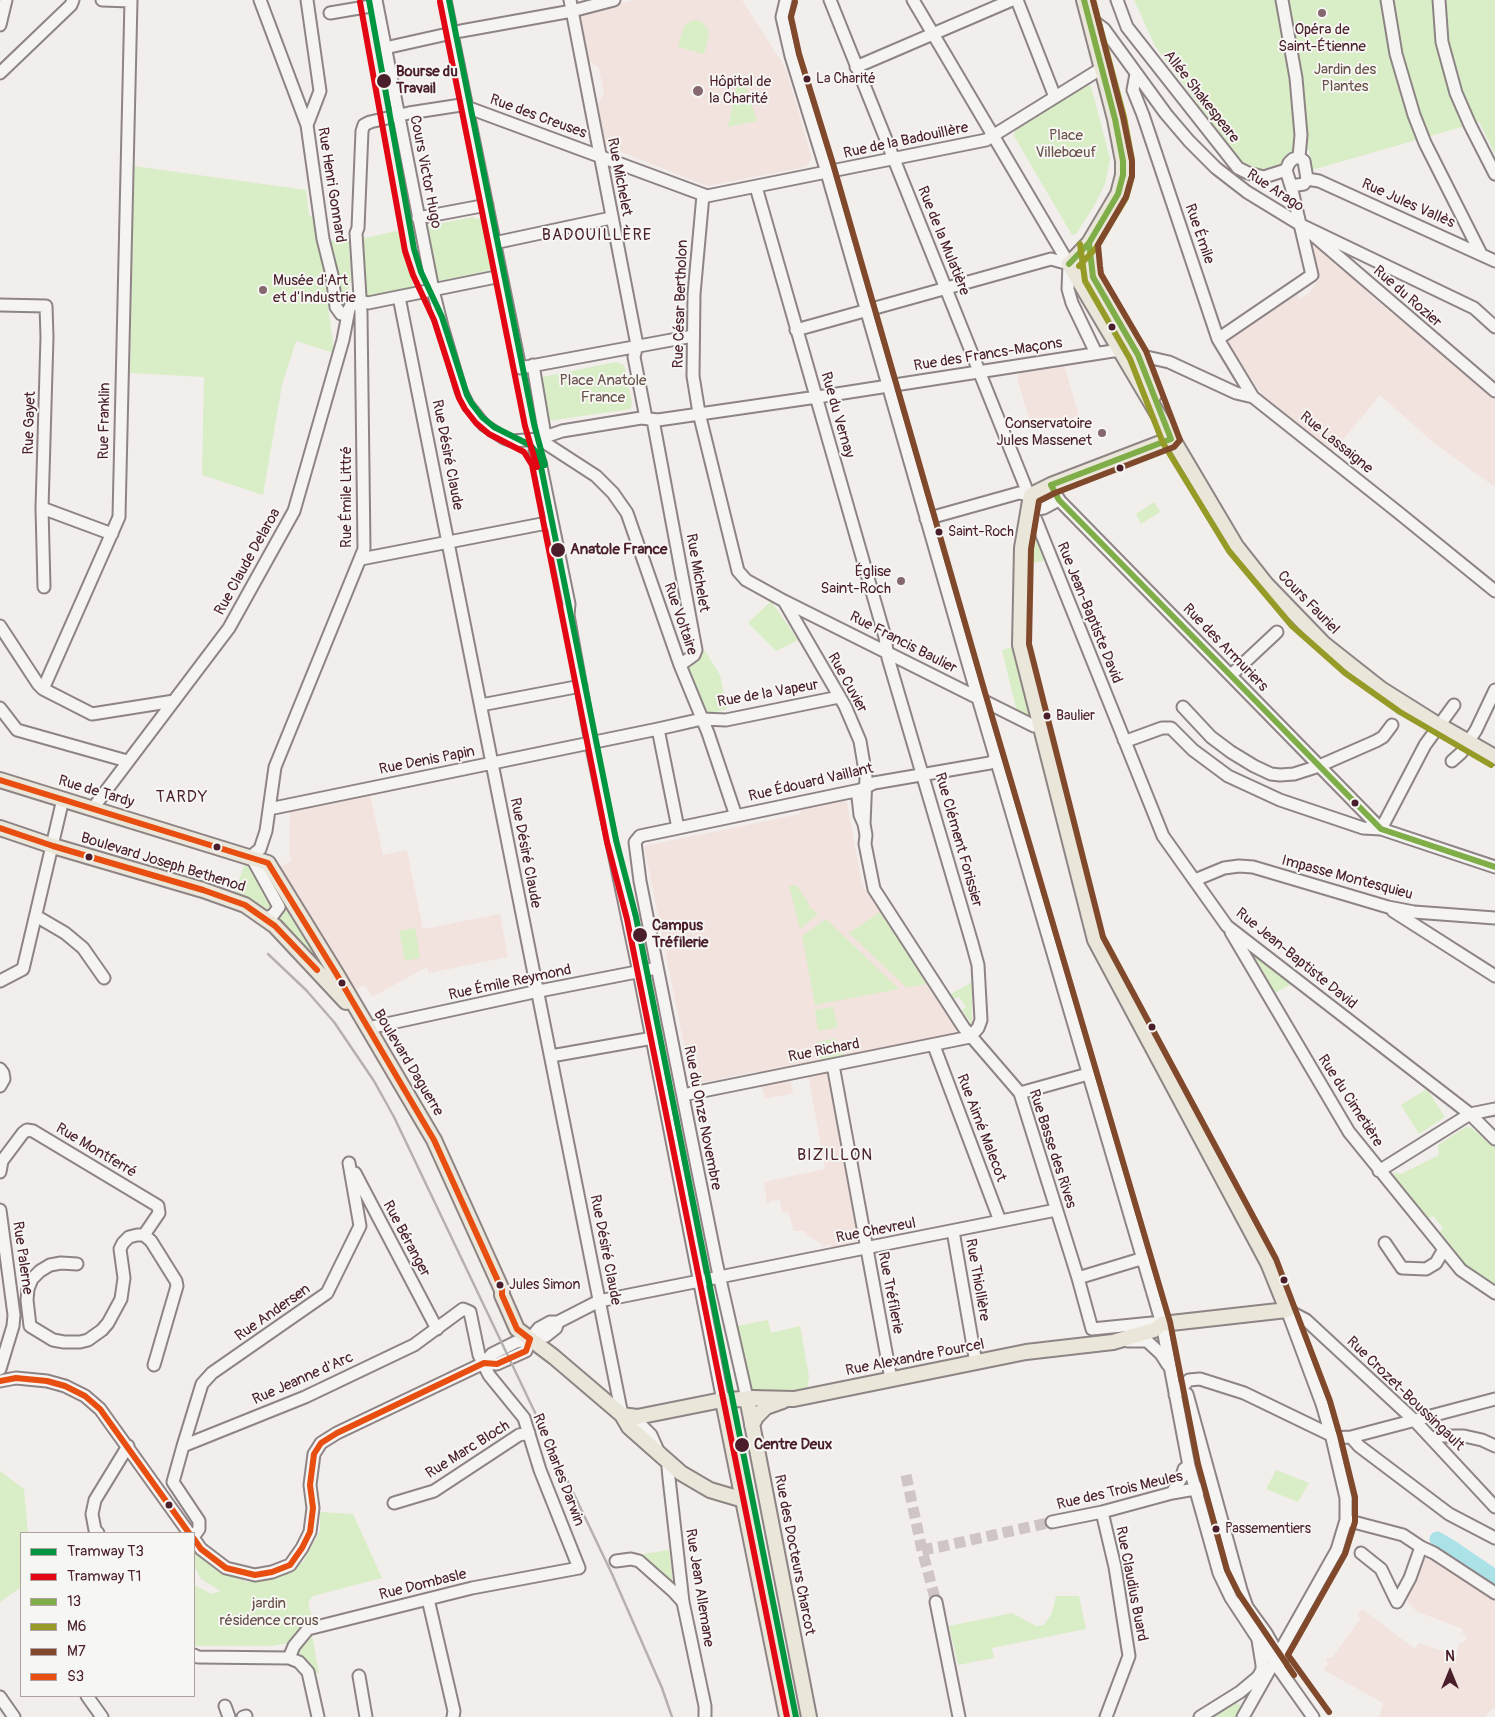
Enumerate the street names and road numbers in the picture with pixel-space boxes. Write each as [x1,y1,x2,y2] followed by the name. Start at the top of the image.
[1159,47,1243,147] street label: Allée Shakespeare
[487,91,589,143] street label: Rue des Creuses
[405,114,445,230] street label: Cours Victor Hugo
[842,119,970,163] street label: Rue de la Badouillère
[313,126,349,244] street label: Rue Henri Gonnard
[603,136,635,218] street label: Rue Michelet
[1243,166,1307,216] street label: Rue Arago
[1359,175,1457,233] street label: Rue Jules Vallès
[913,184,973,298] street label: Rue de la Mulatière
[1180,202,1218,266] street label: Rue Émile
[670,239,692,369] street label: Rue César Bertholon
[1369,262,1445,332] street label: Rue du Rozier
[912,334,1064,376] street label: Rue des Francs-Maçons
[816,370,858,460] street label: Rue du Vernay
[95,382,115,460] street label: Rue Franklin
[20,391,40,455] street label: Rue Gayet
[427,398,467,512] street label: Rue Désiré Claude
[1296,408,1376,478] street label: Rue Lassaigne
[338,446,356,548] street label: Rue Émile Littré
[211,505,285,619] street label: Rue Claude Delaroa
[681,532,713,614] street label: Rue Michelet
[1052,540,1126,686] street label: Rue Jean-Baptiste David
[1273,567,1343,639] street label: Cours Fauriel
[659,580,701,658] street label: Rue Voltaire
[1179,600,1271,696] street label: Rue des Armuriers
[846,608,960,678] street label: Rue Francis Baulier
[823,650,871,716] street label: Rue Cuvier
[716,676,820,712] street label: Rue de la Vapeur
[378,743,476,779] street label: Rue Denis Papin
[747,760,875,806] street label: Rue Édouard Vaillant
[930,771,986,909] street label: Rue Clément Forissier
[56,772,136,812] street label: Rue de Tardy
[505,796,545,910] street label: Rue Désiré Claude
[78,829,248,897] street label: Boulevard Joseph Bethenod
[1279,852,1415,904] street label: Impasse Montesquieu
[1232,905,1360,1013] street label: Rue Jean-Baptiste David
[447,961,573,1005] street label: Rue Émile Reymond
[369,1006,447,1120] street label: Boulevard Daguerre
[787,1035,861,1067] street label: Rue Richard
[679,1044,725,1192] street label: Rue du Onze Novembre
[1313,1051,1387,1151] street label: Rue du Cimetière
[952,1072,1010,1184] street label: Rue Aimé Malecot
[1024,1087,1080,1211] street label: Rue Basse des Rives
[52,1120,140,1182] street label: Rue Montferré
[585,1193,625,1307] street label: Rue Désiré Claude
[378,1198,434,1280] street label: Rue Béranger
[835,1214,917,1248] street label: Rue Chevreul
[8,1220,36,1296] street label: Rue Palerne
[961,1237,993,1323] street label: Rue Thiollière
[873,1250,907,1336] street label: Rue Tréfilerie
[232,1280,314,1346] street label: Rue Andersen
[1342,1333,1468,1455] street label: Rue Crozet-Boussingault
[844,1336,986,1380] street label: Rue Alexandre Pourcel
[250,1349,356,1409] street label: Rue Jeanne d'Arc
[528,1411,588,1529] street label: Rue Charles Darwin
[423,1417,513,1483] street label: Rue Marc Bloch
[1055,1468,1185,1514] street label: Rue des Trois Meules
[770,1473,818,1637] street label: Rue des Docteurs Charcot
[1111,1525,1151,1643] street label: Rue Claudius Buard
[681,1528,717,1648] street label: Rue Jean Allemane
[378,1565,468,1605] street label: Rue Dombasle

